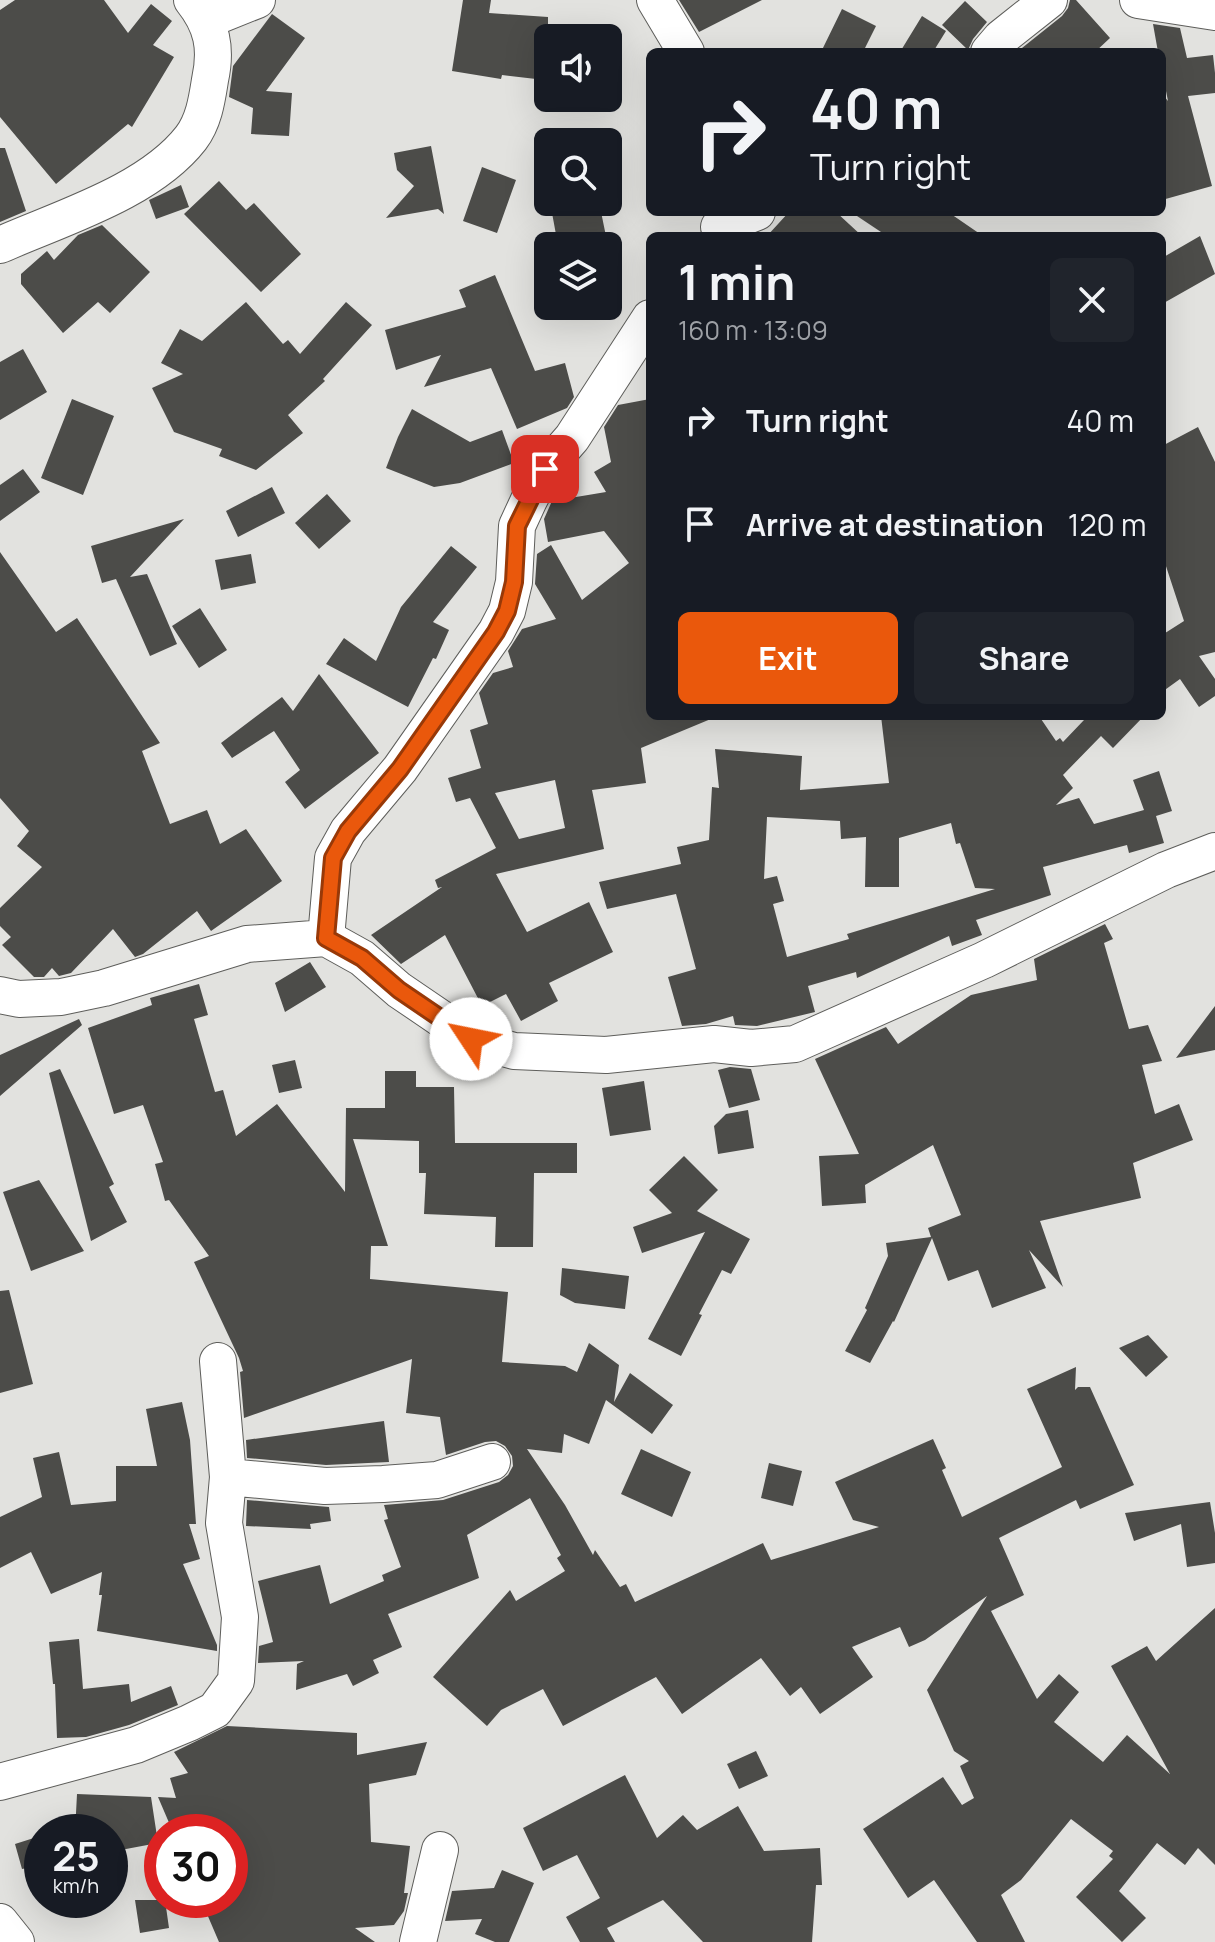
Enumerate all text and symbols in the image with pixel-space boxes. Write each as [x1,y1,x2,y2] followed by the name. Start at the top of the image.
[534,24,622,320] map controls
[534,24,622,112] button: sound
[810,69,942,146] text: 40 m
[678,80,782,184] icon: right
[534,128,622,216] button: search
[810,142,971,191] text: Turn right
[534,232,622,320] button: layers
[678,249,795,314] text: 1 min
[1050,258,1134,342] button: close
[678,312,828,348] text: 160 m · 13:09
[678,398,722,442] icon: right
[746,400,889,441] text: Turn right
[1067,400,1134,441] text: 40 m
[511,435,579,503] pin
[523,447,567,491] icon: arrive
[678,502,722,546] icon: arrive
[746,504,1044,545] text: Arrive at destination
[1068,504,1146,545] text: 120 m
[678,612,898,704] button: Exit
[914,612,1134,704] button: Share
[429,997,513,1081] position arrow
[144,1814,248,1918] speed limit sign: 30
[52,1828,100,1883] text: 25
[53,1872,99,1899] text: km/h

